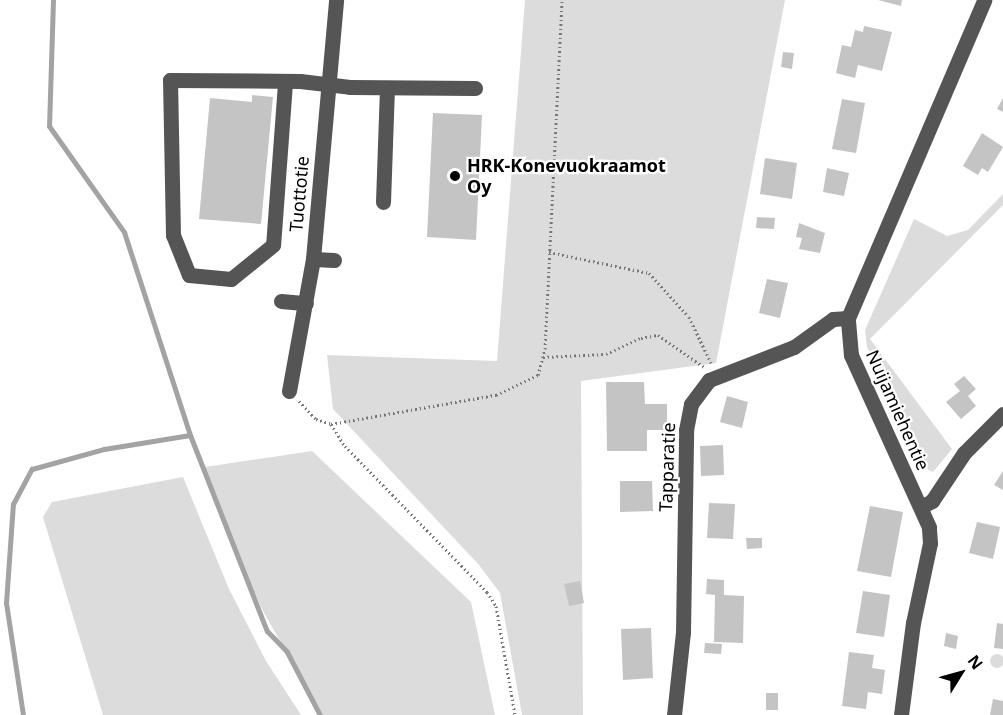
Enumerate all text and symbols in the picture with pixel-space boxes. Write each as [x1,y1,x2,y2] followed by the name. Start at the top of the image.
[285,155,313,233] street label: Tuottotie
[467,155,666,198] place label: HRK-Konevuokraamot Oy
[448,169,462,183] marker: HRK-Konevuokraamot Oy
[862,346,934,474] street label: Nuijamiehentie
[655,422,679,512] street label: Tapparatie
[931,643,991,703] north arrow
[963,650,988,674] text: N

